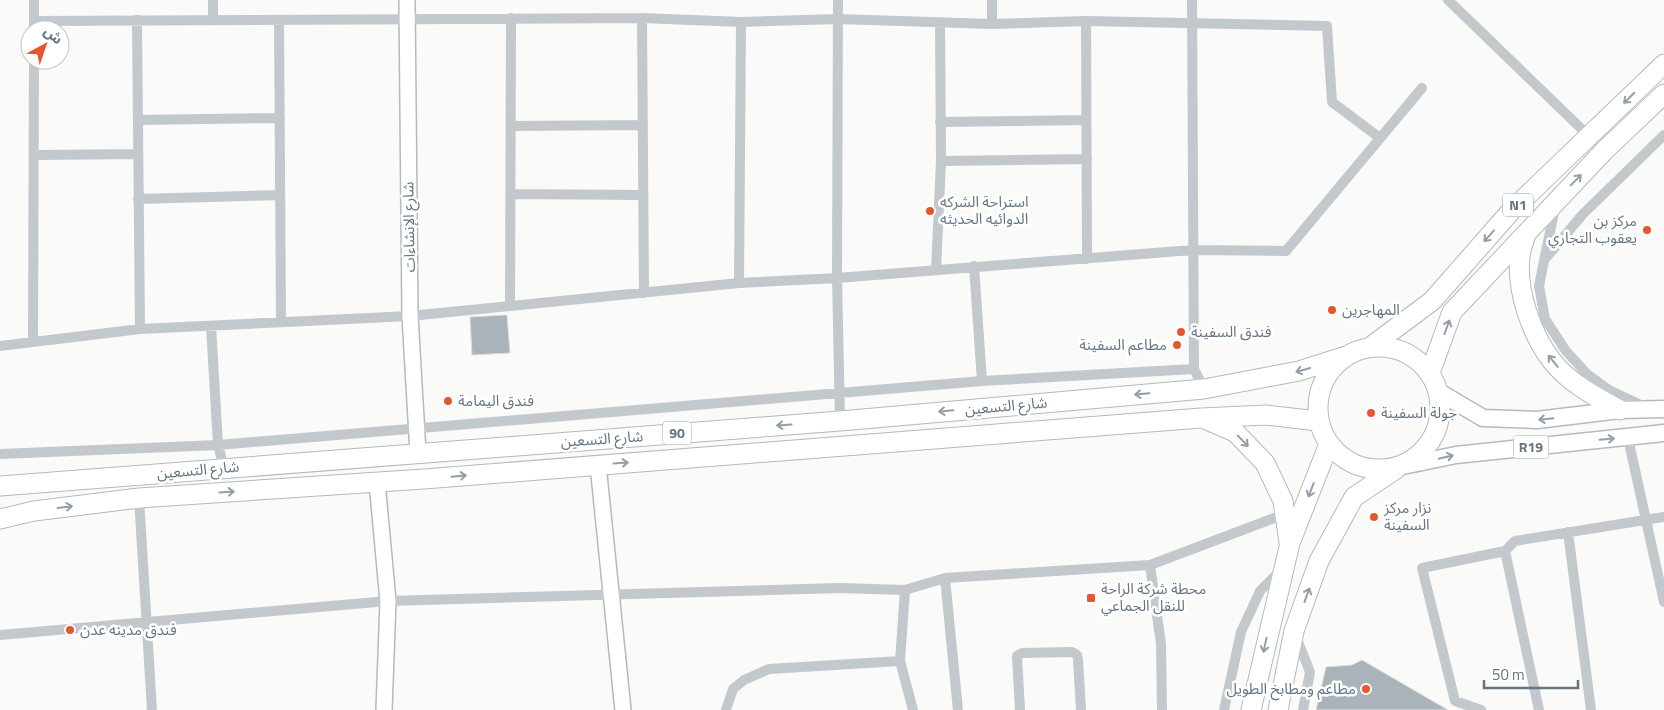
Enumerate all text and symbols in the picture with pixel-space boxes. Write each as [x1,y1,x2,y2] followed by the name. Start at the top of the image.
[20,20,70,70] north arrow
[40,20,68,49] text: ش
[1623,92,1636,104] one-way arrow
[1570,174,1582,187] one-way arrow
[396,181,422,273] street label: شارع الإنشاءات
[940,190,1029,230] place label: استراحة الشركه الدوائيه الحديثه
[1503,194,1533,216] road number: N1
[924,205,936,217] marker: استراحة الشركه الدوائيه الحديثه
[1548,209,1637,249] place label: مركز بن يعقوب التجاري
[1641,224,1653,236] marker: مركز بن يعقوب التجاري
[1483,230,1495,243] one-way arrow
[1342,298,1400,321] place label: المهاجرين
[1326,304,1338,316] marker: المهاجرين
[1191,320,1272,343] place label: فندق السفينة
[1443,320,1452,336] one-way arrow
[1175,326,1187,338] marker: فندق السفينة
[1079,333,1167,356] place label: مطاعم السفينة
[1171,339,1183,351] marker: مطاعم السفينة
[1548,355,1559,368] one-way arrow
[1295,365,1311,375] one-way arrow
[458,389,534,412] place label: فندق اليمامة
[1135,389,1151,399] one-way arrow
[964,390,1048,422] street label: شارع التسعين
[442,395,454,407] marker: فندق اليمامة
[1381,401,1457,424] place label: جولة السفينة
[938,407,954,416] one-way arrow
[1365,407,1377,419] marker: جولة السفينة
[1538,414,1554,424] one-way arrow
[776,420,792,430] one-way arrow
[663,422,691,444] road number: 90
[560,424,644,454] street label: شارع التسعين
[1237,434,1249,447] one-way arrow
[1599,435,1615,444] one-way arrow
[1514,436,1548,458] road number: R19
[1437,452,1453,461] one-way arrow
[156,454,240,486] street label: شارع التسعين
[612,458,628,468] one-way arrow
[450,471,466,481] one-way arrow
[1306,481,1315,497] one-way arrow
[218,487,234,496] one-way arrow
[1383,496,1431,536] place label: نزار مركز السفينة
[57,502,73,512] one-way arrow
[1368,511,1380,523] marker: نزار مركز السفينة
[1101,577,1206,617] place label: محطة شركة الراحة للنقل الجماعي
[1303,588,1312,603] one-way arrow
[1085,592,1097,604] marker: محطة شركة الراحة للنقل الجماعي
[80,618,177,641] place label: فندق مدينه عدن
[64,624,76,636] marker: فندق مدينه عدن
[1260,637,1269,653] one-way arrow
[1484,658,1578,690] scale bar
[1492,663,1525,686] text: 50 m
[1227,677,1356,701] place label: مطاعم ومطابخ الطويل
[1360,683,1372,695] marker: مطاعم ومطابخ الطويل

